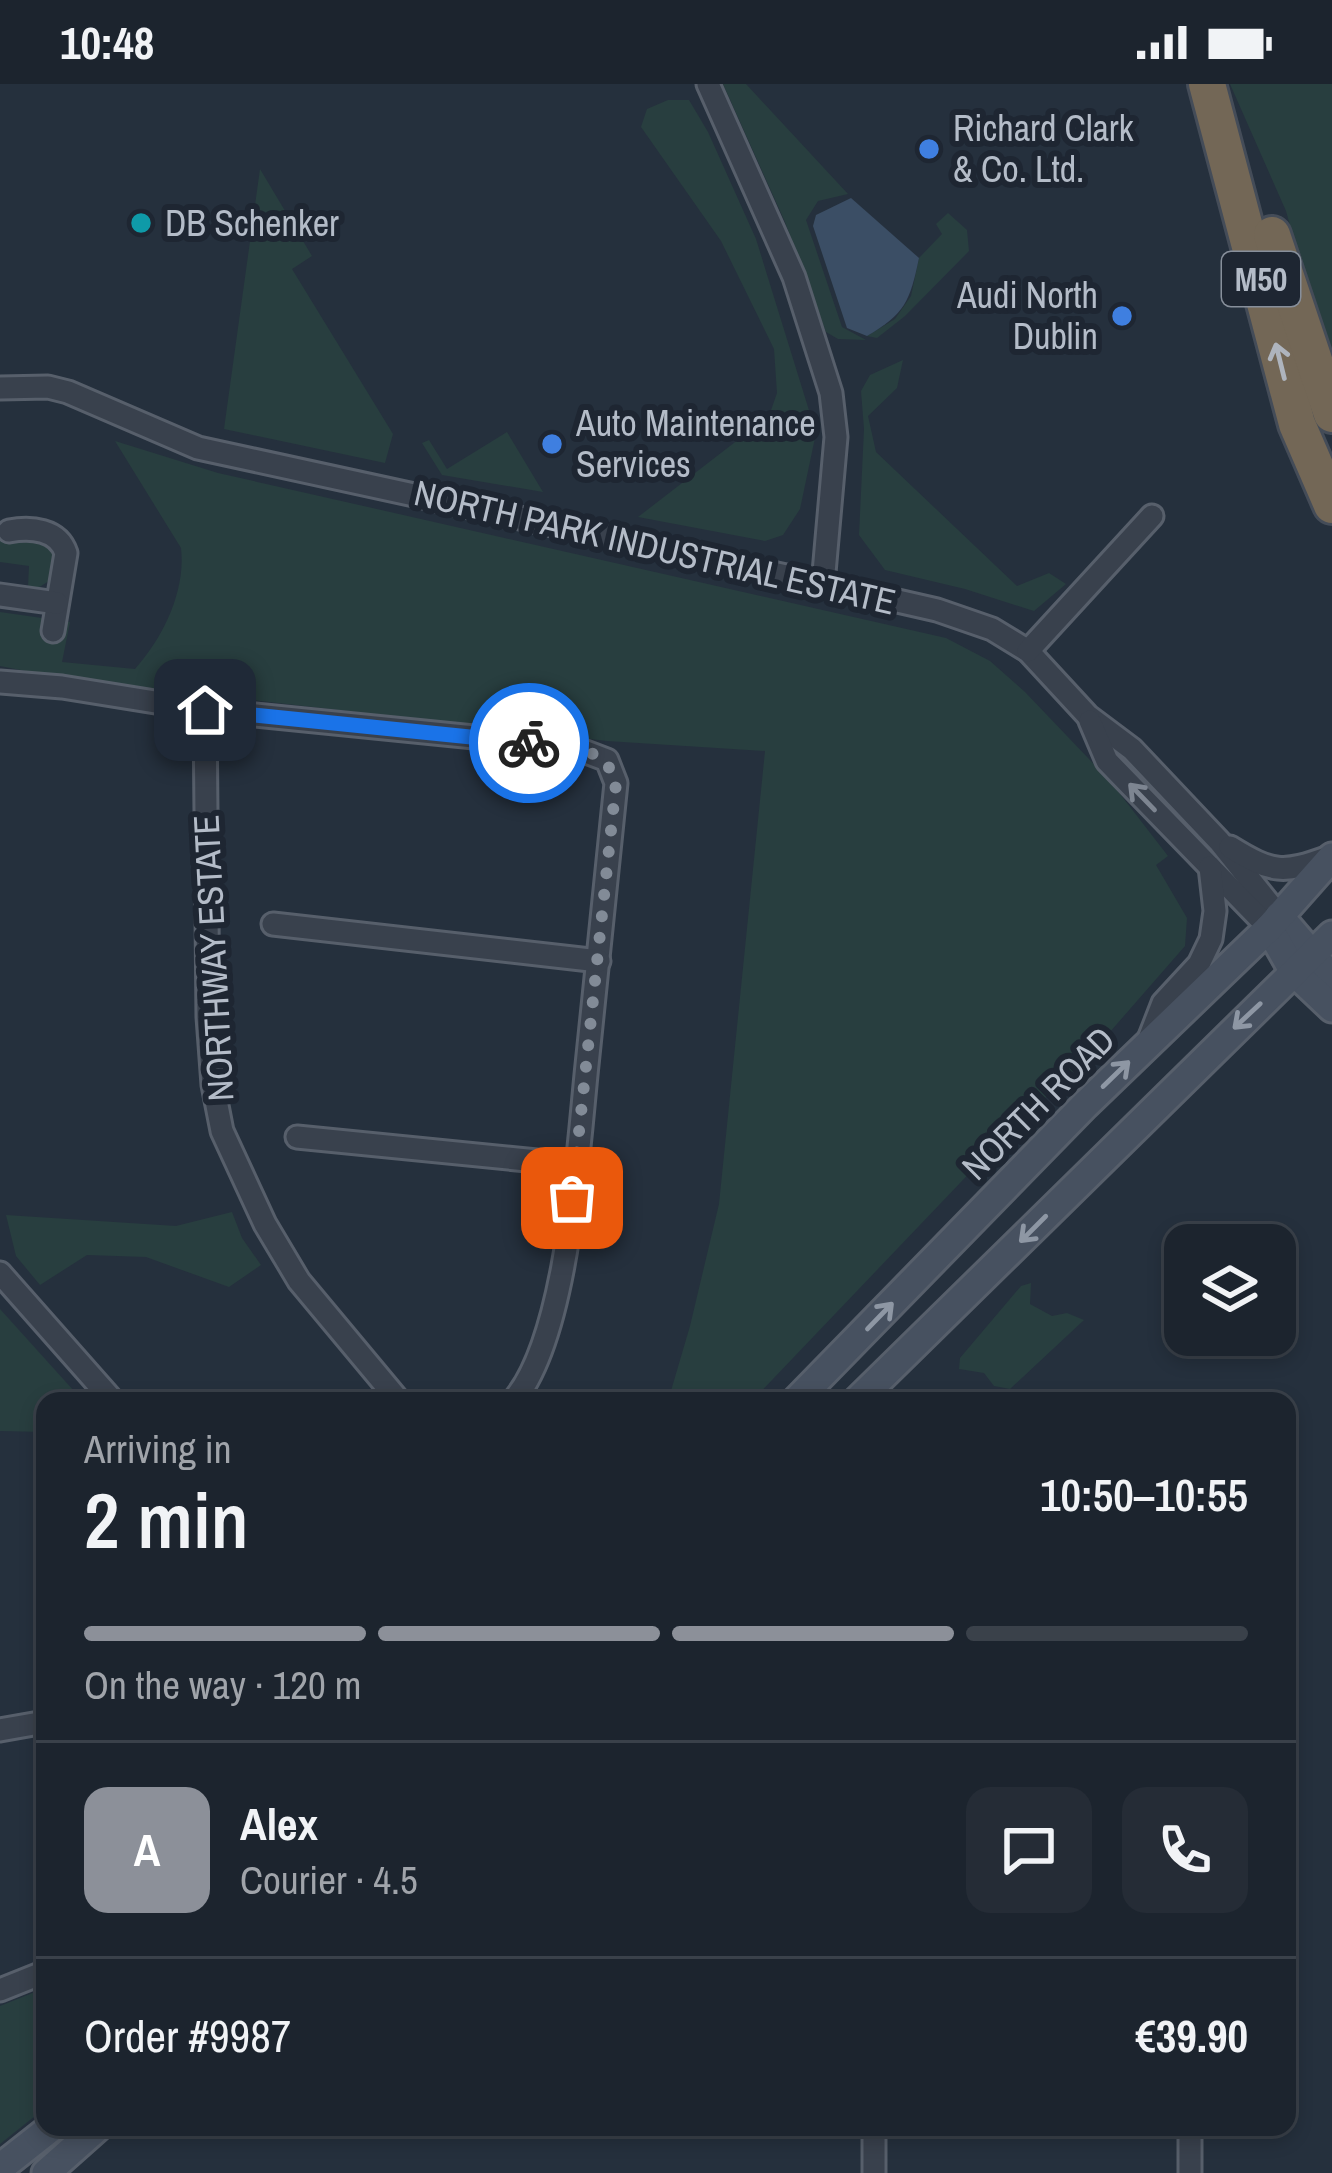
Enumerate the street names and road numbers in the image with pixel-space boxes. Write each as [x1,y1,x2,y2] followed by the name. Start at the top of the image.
[1222,252,1300,306] road number: M50
[410,468,900,626] street label: NORTH PARK INDUSTRIAL ESTATE
[182,814,244,1102] street label: NORTHWAY ESTATE
[951,1016,1125,1190] street label: NORTH ROAD

